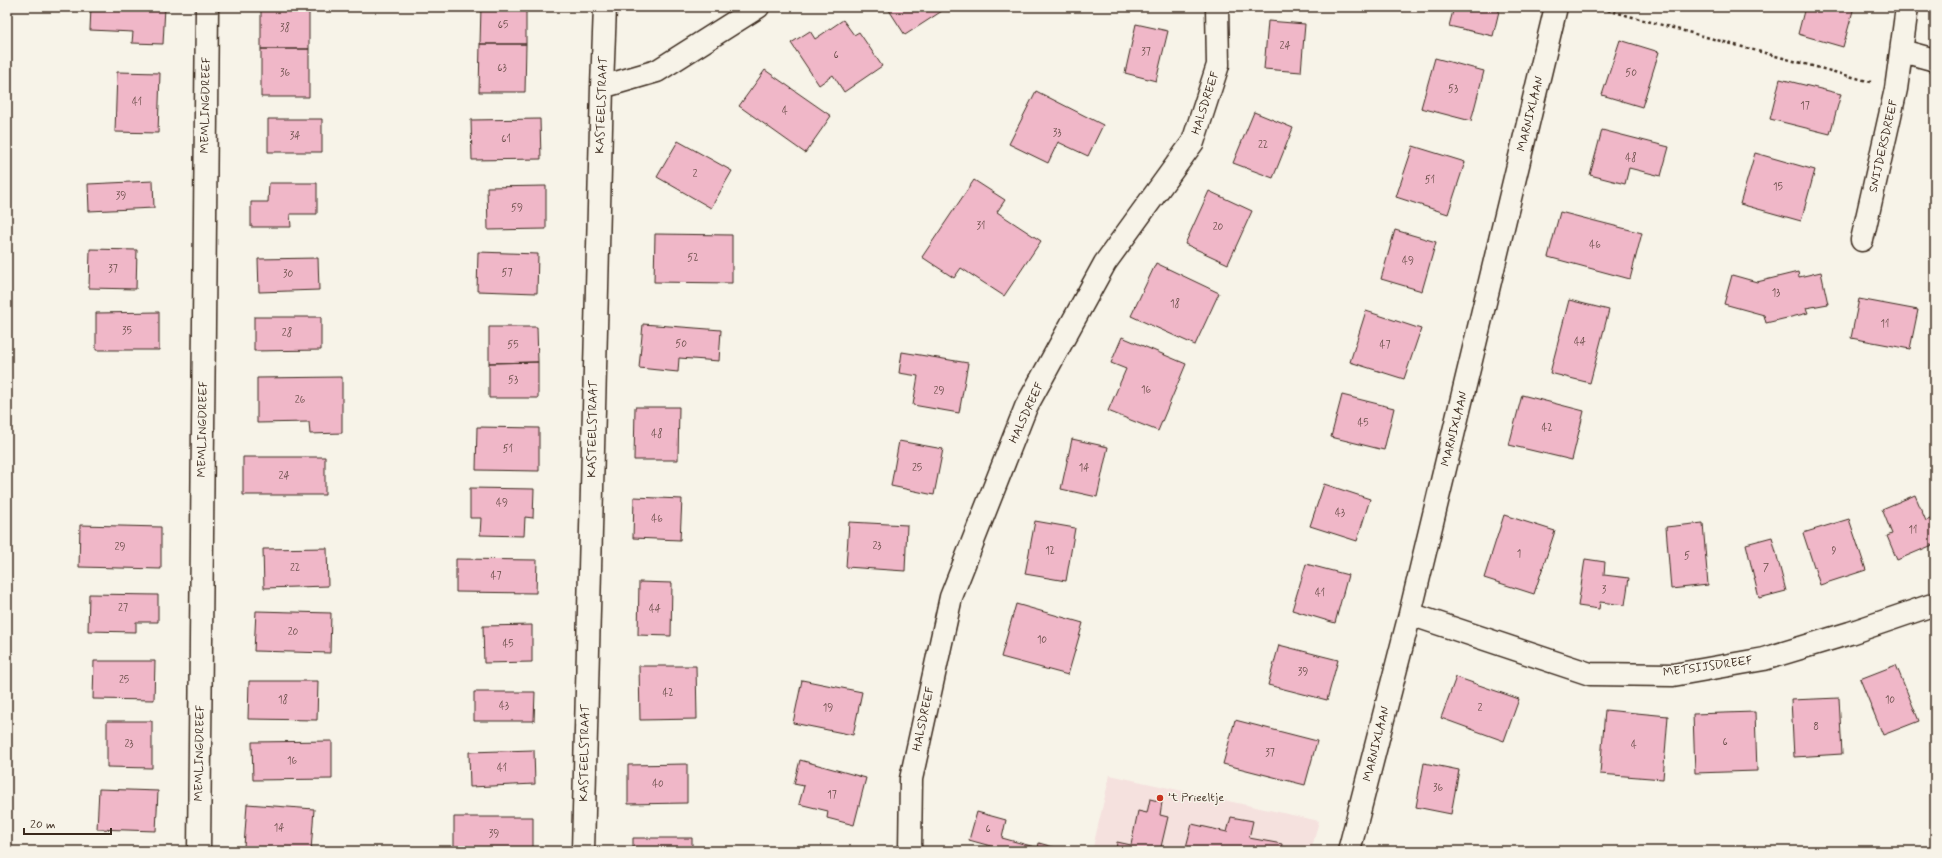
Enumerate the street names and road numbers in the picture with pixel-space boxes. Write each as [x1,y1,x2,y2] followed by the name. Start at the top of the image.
[592,55,612,154] street label: KASTEELSTRAAT
[197,56,215,154] street label: MEMLINGDREEF
[1188,69,1224,137] street label: HALSDREEF
[1514,74,1548,153] street label: MARNIXLAAN
[1866,98,1903,194] street label: SNIJDERSDREEF
[584,379,602,478] street label: KASTEELSTRAAT
[1006,379,1048,446] street label: HALSDREEF
[194,380,212,478] street label: MEMLINGDREEF
[1438,389,1472,468] street label: MARNIXLAAN
[1662,653,1754,681] street label: METSIJSDREEF
[909,685,939,753] street label: HALSDREEF
[576,703,594,802] street label: KASTEELSTRAAT
[191,704,209,802] street label: MEMLINGDREEF
[1360,704,1394,783] street label: MARNIXLAAN

